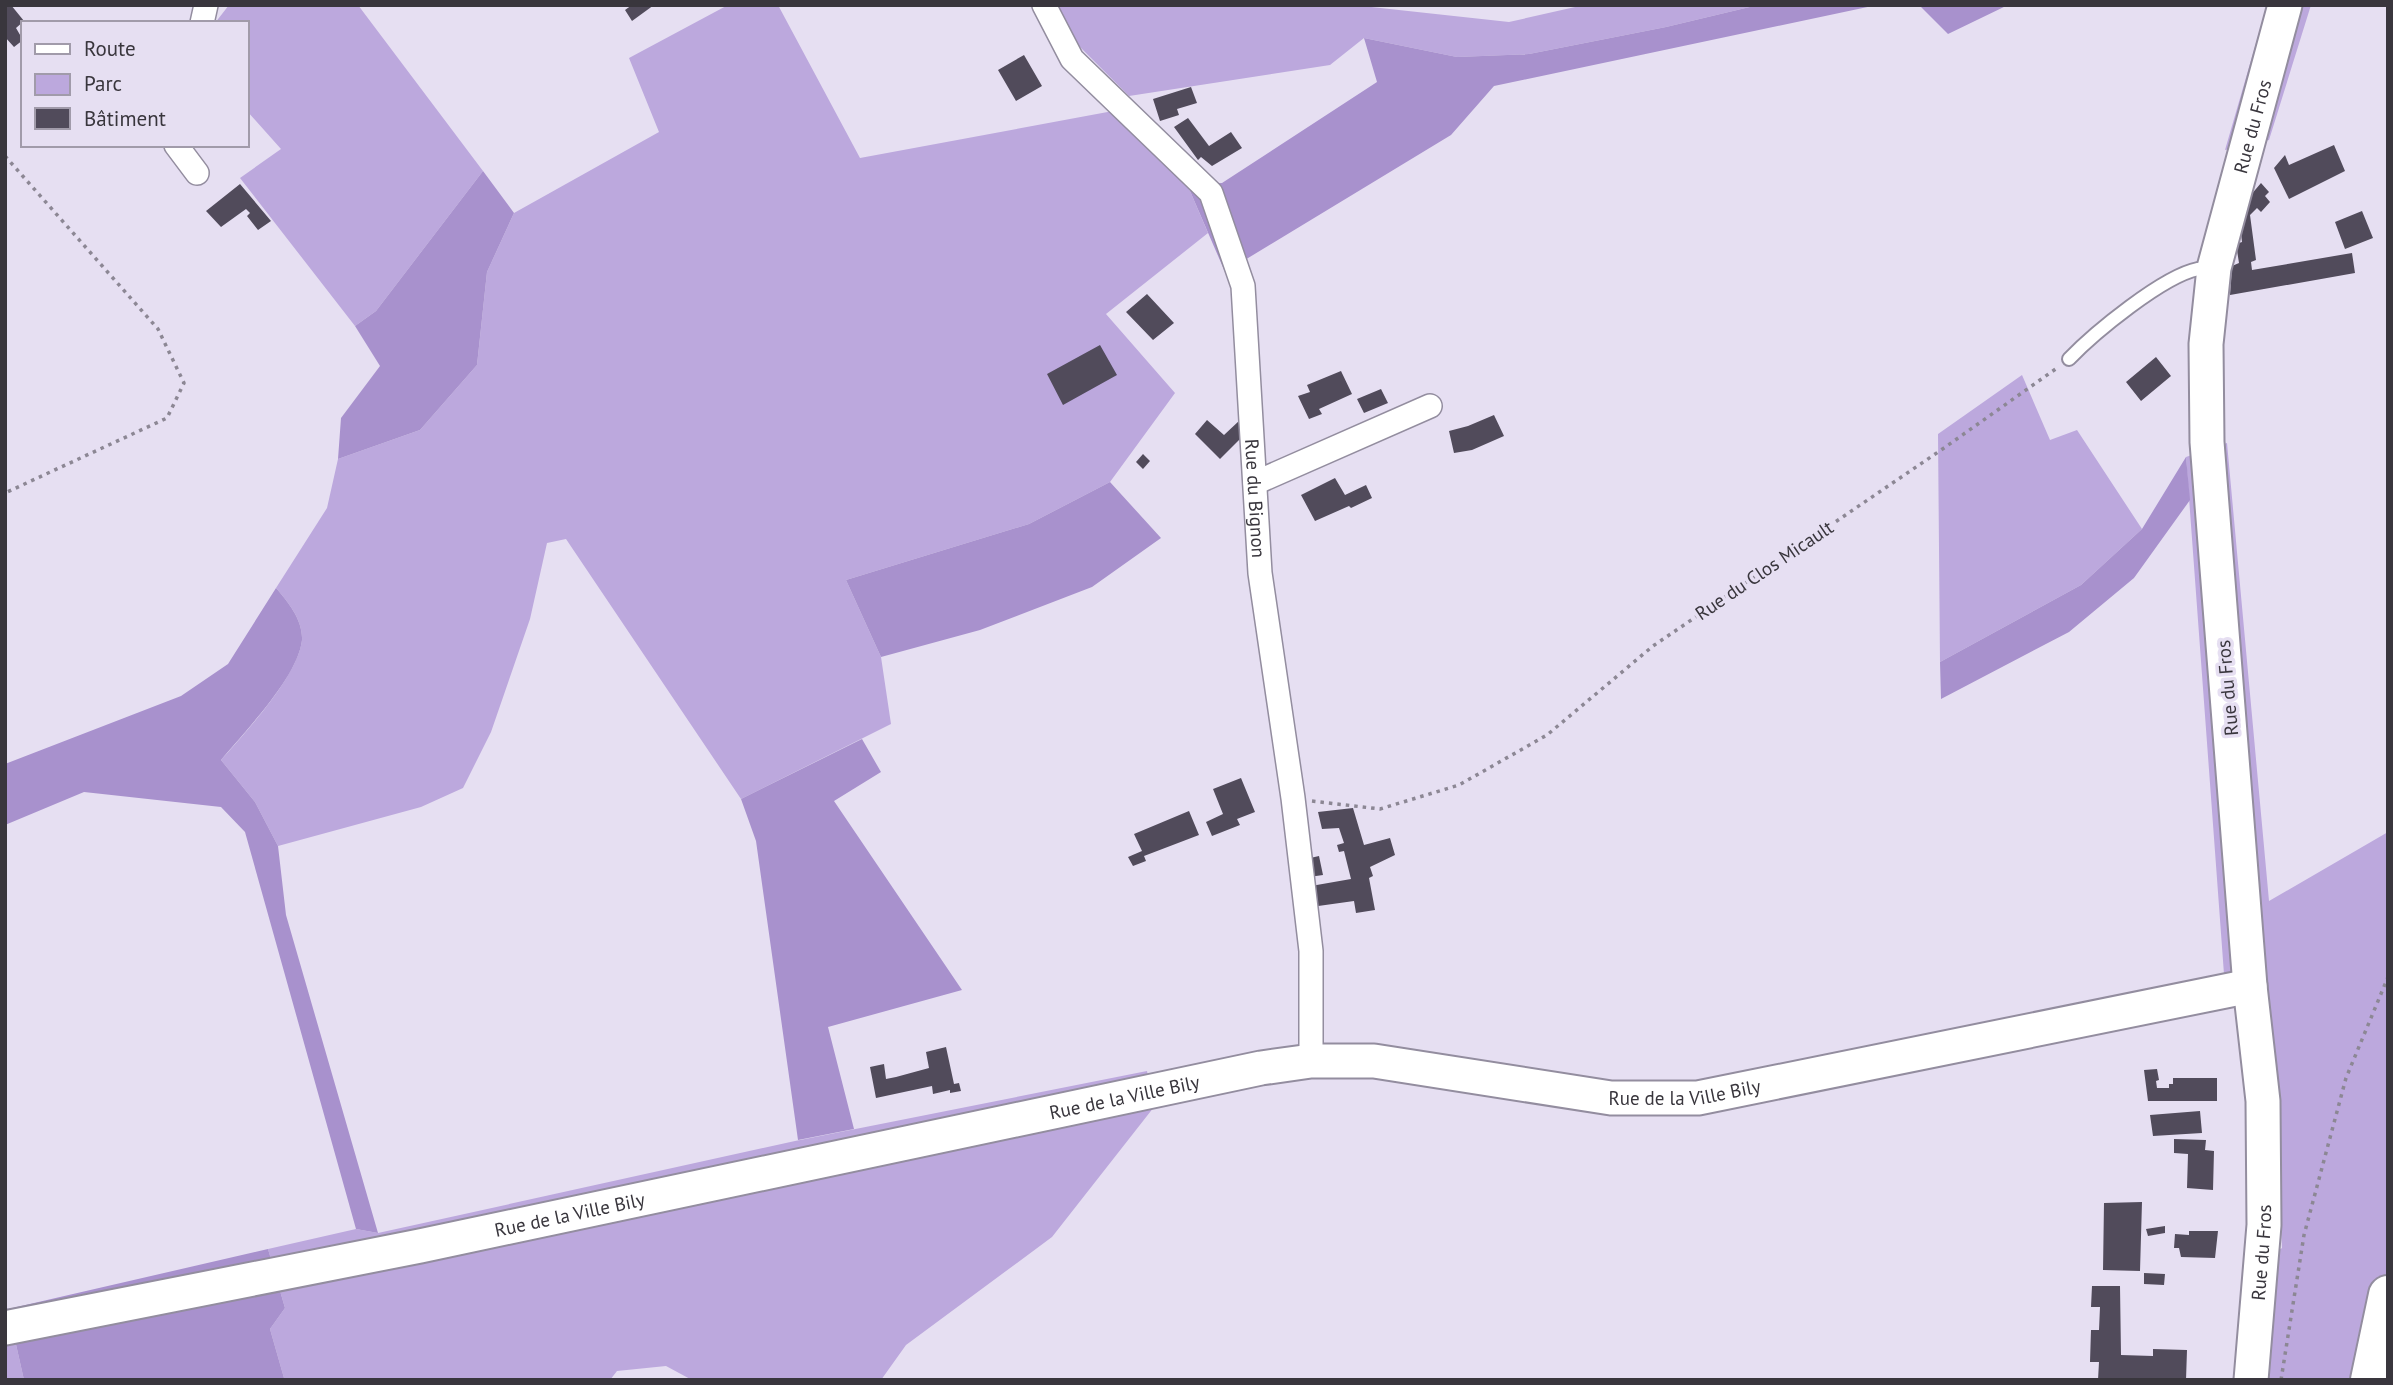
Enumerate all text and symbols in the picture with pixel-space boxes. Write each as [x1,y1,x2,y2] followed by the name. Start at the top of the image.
[21,21,248,147] legend
[84,35,136,62] text: Route
[84,70,122,97] text: Parc
[2228,77,2276,176] street label: Rue du Fros
[84,105,166,132] text: Bâtiment
[1240,438,1271,559] street label: Rue du Bignon
[1690,515,1838,625] street label: Rue du Clos Micault
[2211,639,2243,737] street label: Rue du Fros
[1047,1069,1202,1124] street label: Rue de la Ville Bily
[1609,1074,1763,1110] street label: Rue de la Ville Bily
[492,1187,647,1242] street label: Rue de la Ville Bily
[2246,1204,2276,1301] street label: Rue du Fros

